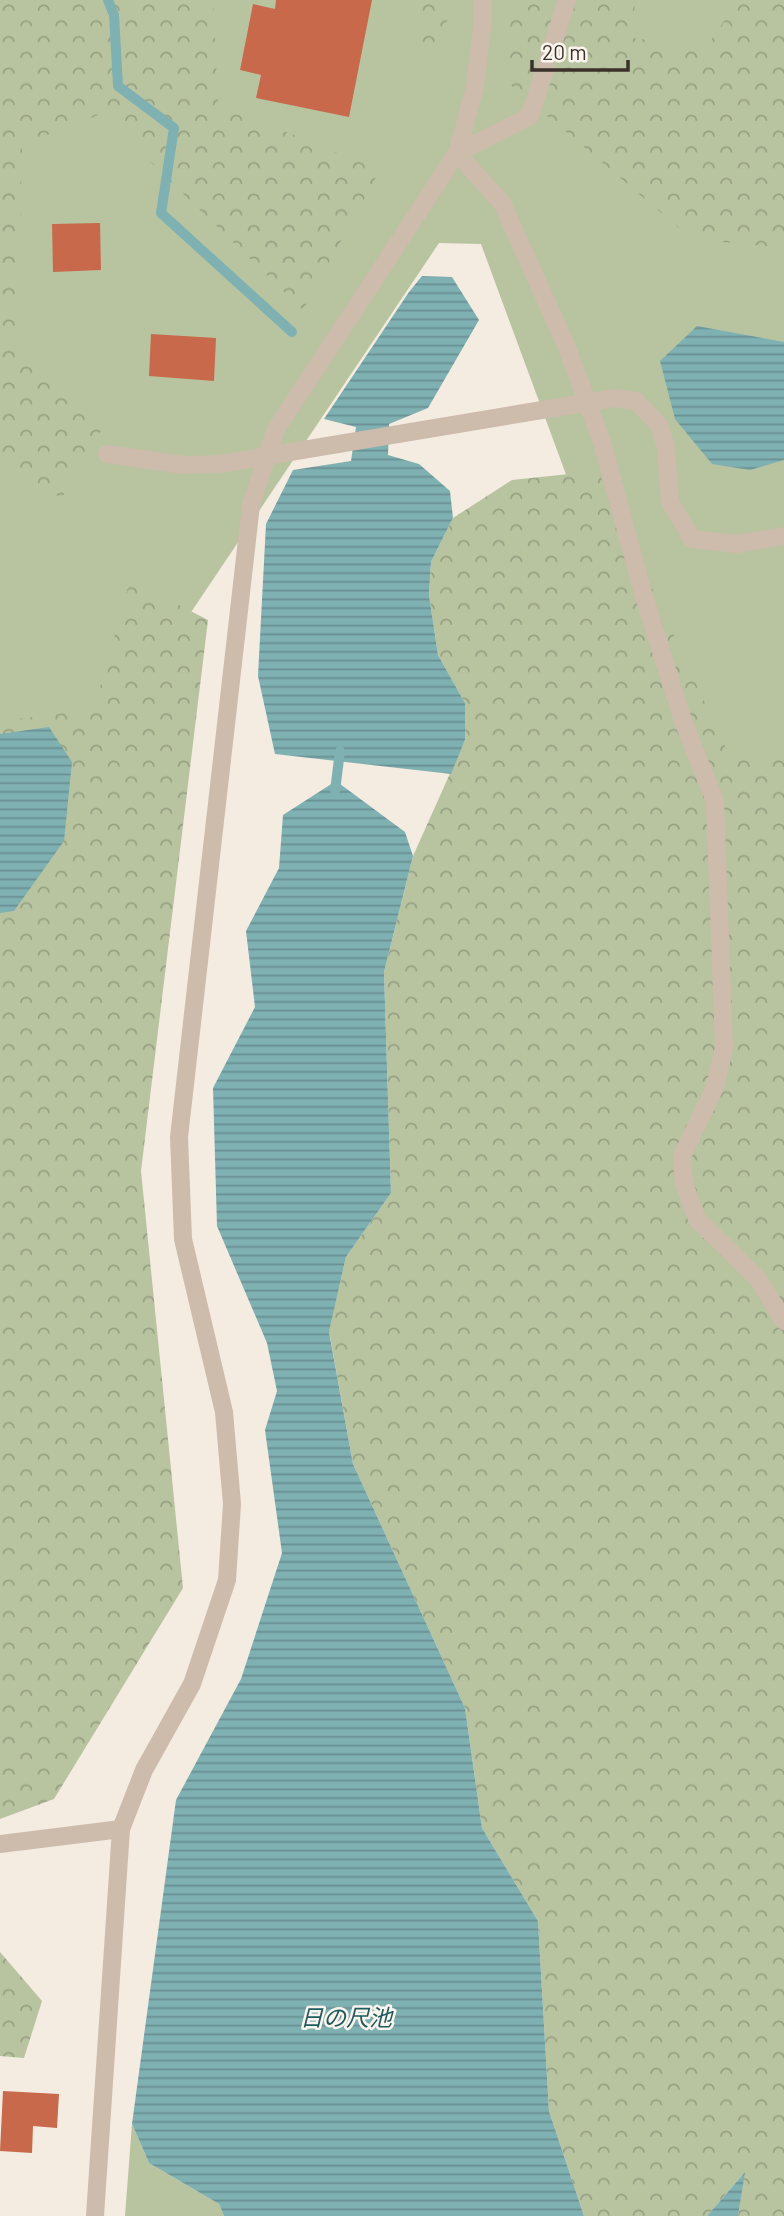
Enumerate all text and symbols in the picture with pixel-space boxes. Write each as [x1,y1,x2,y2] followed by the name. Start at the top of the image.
[532,28,628,72] scale bar
[542,39,587,64] text: 20 m
[300,2003,394,2031] water label: 日の尺池

